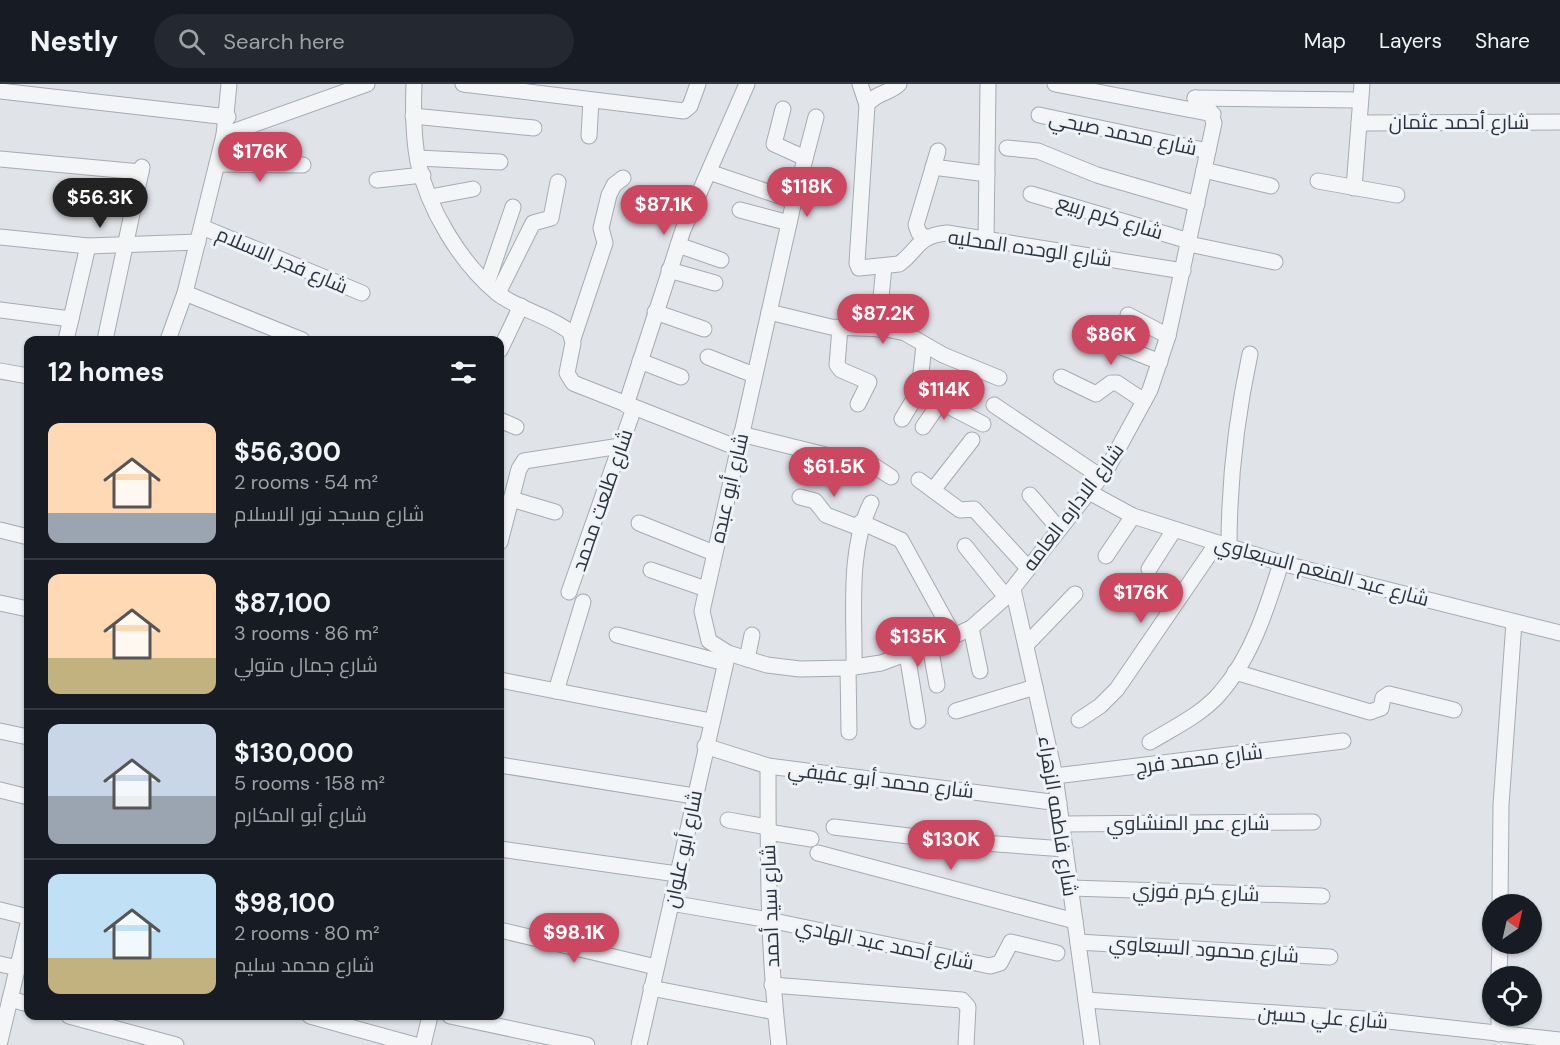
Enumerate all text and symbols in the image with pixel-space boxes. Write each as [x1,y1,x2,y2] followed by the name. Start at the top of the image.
[154,14,574,68] search box
[30,23,118,60] text: Nestly
[175,25,208,58] icon: search
[223,27,345,56] text: Search here
[1304,27,1346,55] text: Map
[1379,27,1442,55] text: Layers
[1475,27,1530,55] text: Share
[1046,105,1199,164] street label: شارع محمد صبحي
[1389,109,1529,136] street label: شارع أحمد عثمان
[218,132,302,183] pin: $176K
[232,138,288,164] text: $176K
[765,167,849,218] pin: $118K
[781,173,833,199] text: $118K
[51,178,149,229] pin: $56.3K
[67,184,133,210] text: $56.3K
[615,185,713,236] pin: $87.1K
[1054,189,1166,246] street label: شارع كرم ربيع
[635,191,693,217] text: $87.1K
[212,221,352,300] street label: شارع فجر الاسلام
[946,224,1114,273] street label: شارع الوحده المحليه
[834,294,932,345] pin: $87.2K
[851,300,915,326] text: $87.2K
[1075,315,1147,366] pin: $86K
[1086,321,1136,347] text: $86K
[48,355,164,389] text: 12 homes
[447,356,480,389] icon: filters
[902,370,986,421] pin: $114K
[918,376,970,402] text: $114K
[566,426,639,575] street label: شارع طلعت محمد
[704,431,755,546] street label: شارع أبو عبده
[234,435,341,469] text: $56,300
[1016,438,1130,577] street label: شارع الاداره العامه
[96,447,168,519] icon: home
[785,447,883,498] pin: $61.5K
[803,453,865,479] text: $61.5K
[234,469,378,495] text: 2 rooms · 54 m²
[234,501,424,527] text: شارع مسجد نور الاسلام
[1211,530,1432,615] street label: شارع عبد المنعم السبعاوي
[1099,573,1183,624] pin: $176K
[1113,579,1169,605] text: $176K
[234,586,331,620] text: $87,100
[96,598,168,670] icon: home
[876,617,960,668] pin: $135K
[234,620,379,646] text: 3 rooms · 86 m²
[890,623,946,649] text: $135K
[234,652,378,678] text: شارع جمال متولي
[1031,734,1084,898] street label: شارع فاطمه الزهراء
[234,736,354,770] text: $130,000
[1134,738,1264,781] street label: شارع محمد فرج
[96,748,168,820] icon: home
[786,756,975,807] street label: شارع محمد أبو عفيفي
[234,770,385,796] text: 5 rooms · 158 m²
[658,788,709,911] street label: شارع أبو علوان
[234,802,367,828] text: شارع أبو المكارم
[1107,810,1269,839] street label: شارع عمر المنشاوي
[909,820,993,871] pin: $130K
[922,826,980,852] text: $130K
[755,844,786,968] street label: شارع سيد أحمد
[1132,877,1260,910] street label: شارع كرم فوزي
[234,886,335,920] text: $98,100
[1482,894,1542,954] north arrow
[1482,894,1542,1026] map controls
[96,898,168,970] icon: home
[793,912,976,979] street label: شارع أحمد عبد الهادي
[525,913,623,964] pin: $98.1K
[543,919,605,945] text: $98.1K
[234,920,380,946] text: 2 rooms · 80 m²
[1108,929,1300,972] street label: شارع محمود السبعاوي
[234,952,374,978] text: شارع محمد سليم
[1482,966,1542,1026] button: locate
[1257,999,1389,1038] street label: شارع علي حسين

